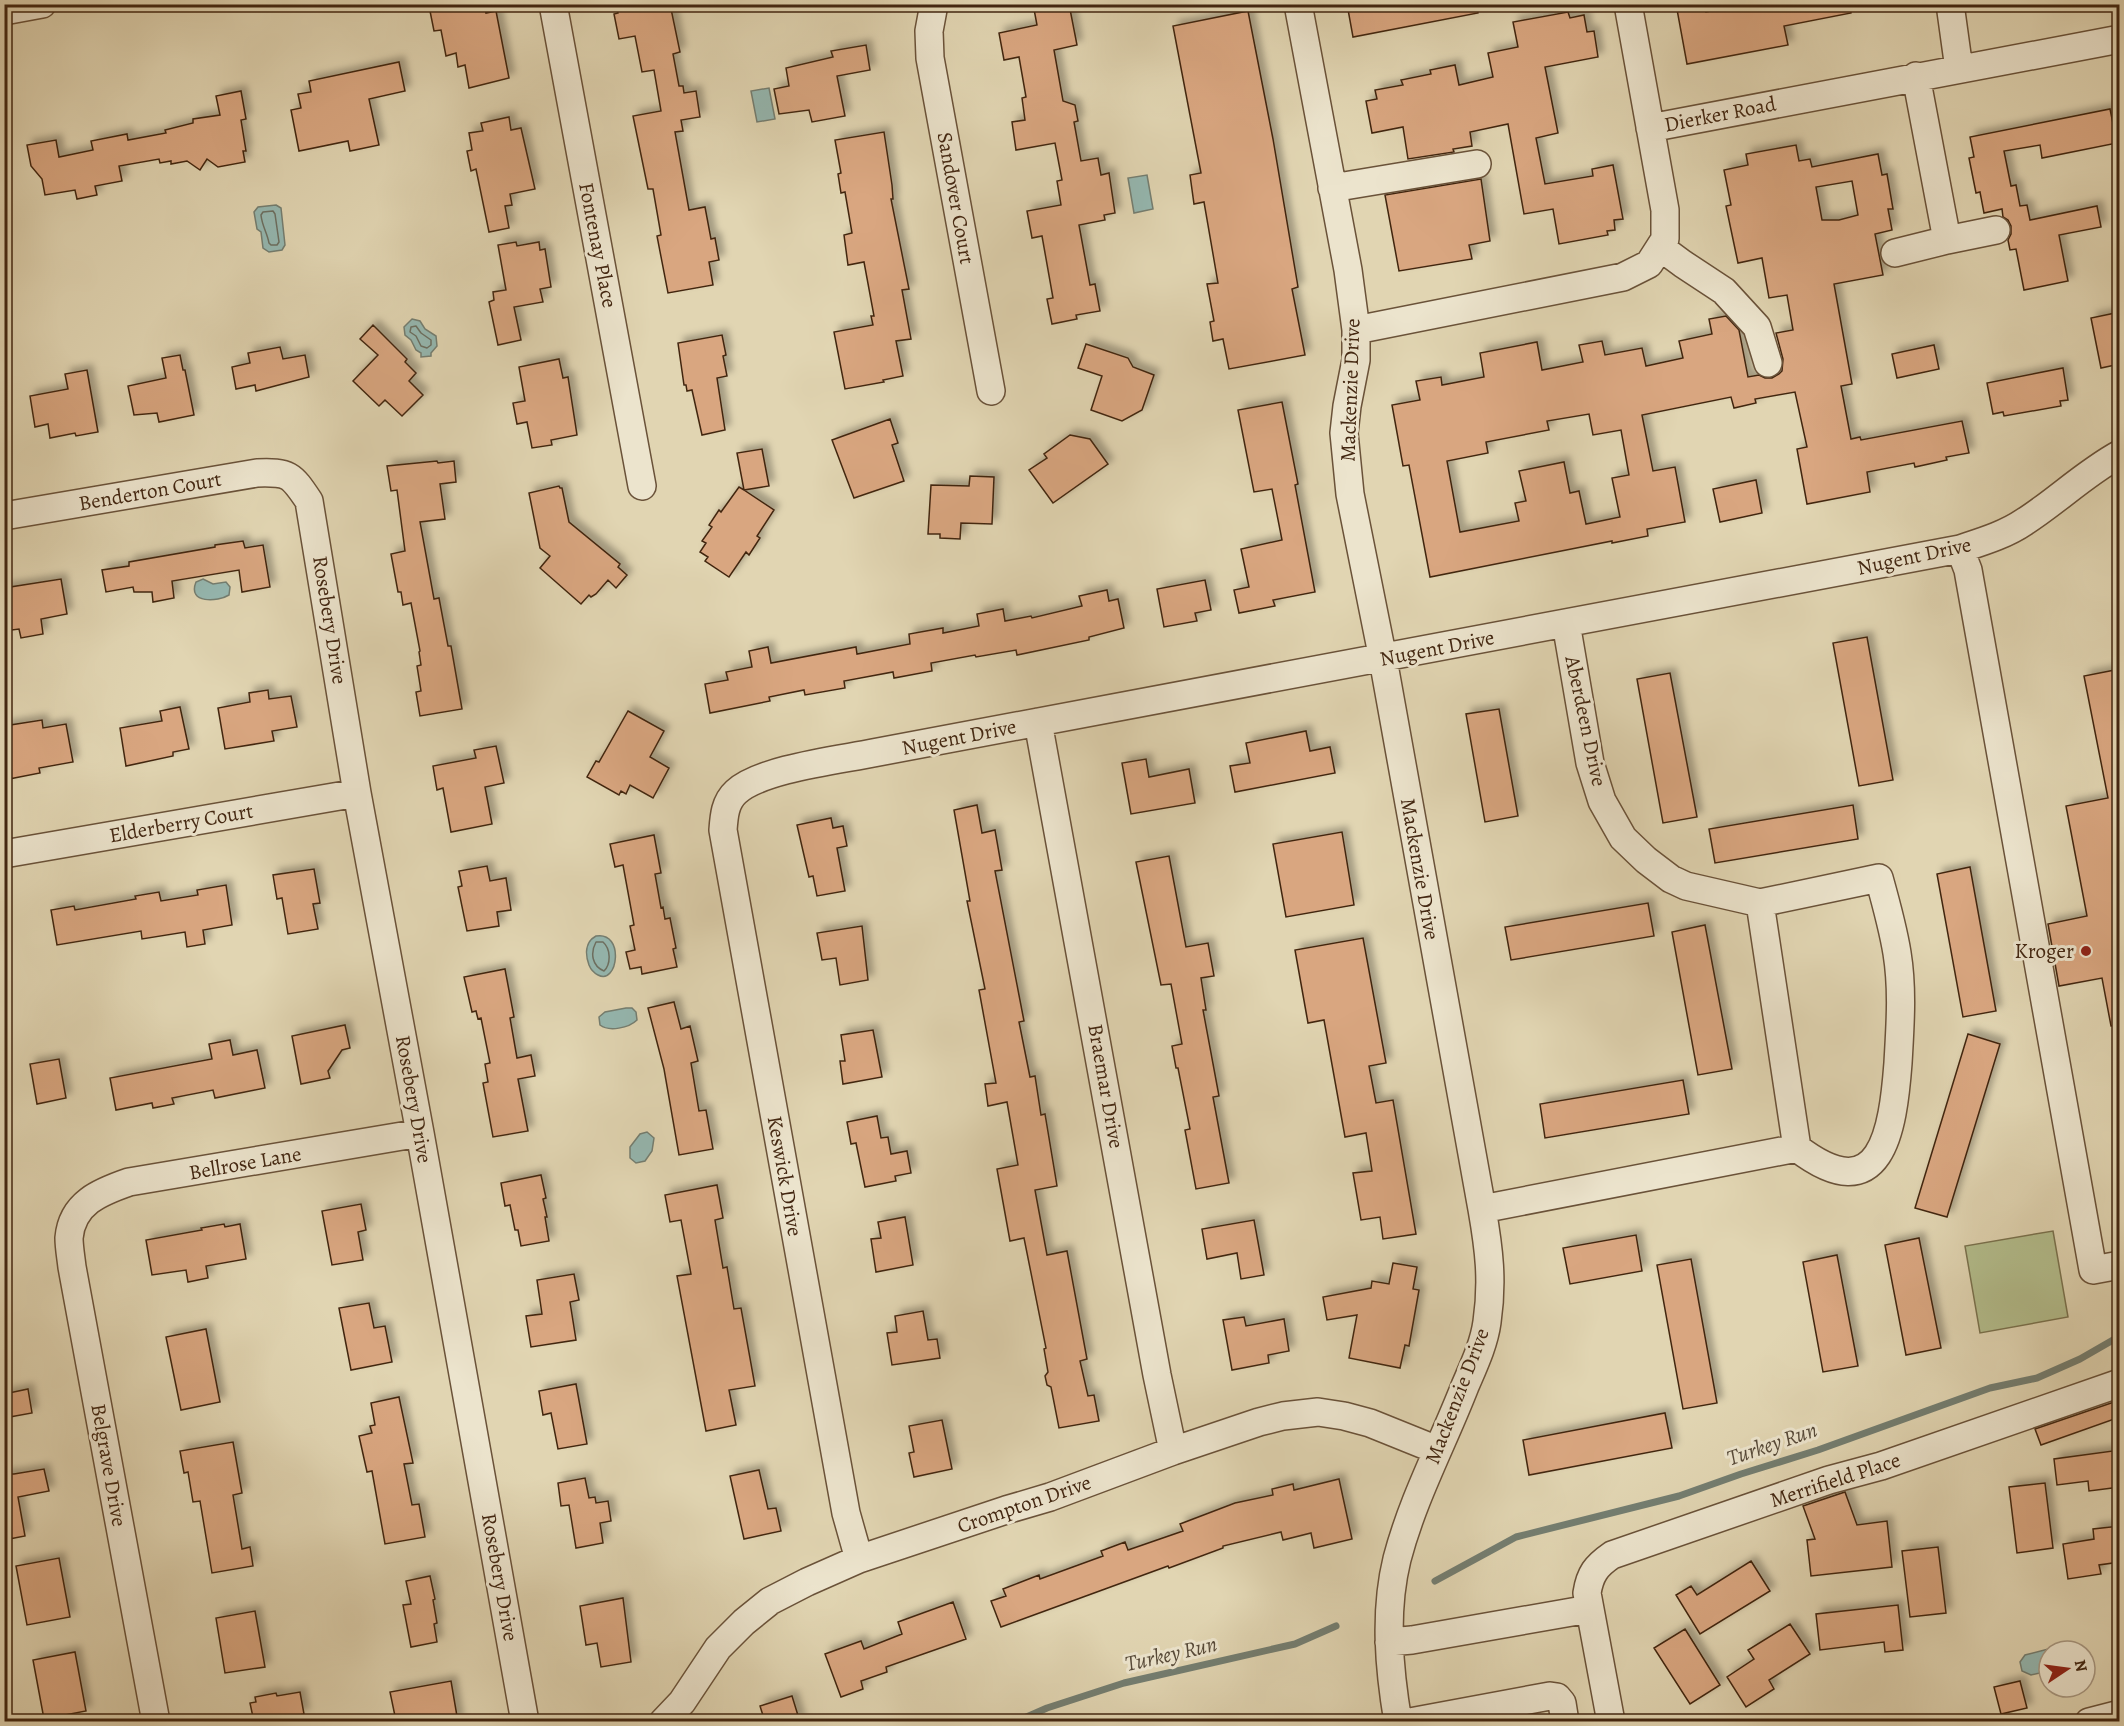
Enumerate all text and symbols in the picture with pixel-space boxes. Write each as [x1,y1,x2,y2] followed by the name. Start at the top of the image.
[1662,89,1779,139] street label: Dierker Road
[931,130,981,266] street label: Sandover Court
[572,180,624,310] street label: Fontenay Place
[1334,318,1366,462] street label: Mackenzie Drive
[76,465,224,517] street label: Benderton Court
[1854,530,1974,582] street label: Nugent Drive
[306,554,354,686] street label: Rosebery Drive
[1377,623,1497,673] street label: Nugent Drive
[1558,652,1613,789] street label: Aberdeen Drive
[899,712,1019,762] street label: Nugent Drive
[1394,796,1446,942] street label: Mackenzie Drive
[107,797,255,849] street label: Elderberry Court
[2015,937,2074,965] place label: Kroger
[2079,944,2093,958] marker: Kroger
[1081,1022,1131,1150] street label: Braemar Drive
[389,1033,439,1165] street label: Rosebery Drive
[761,1114,809,1238] street label: Keswick Drive
[187,1139,303,1187] street label: Bellrose Lane
[1418,1324,1496,1468] street label: Mackenzie Drive
[84,1401,134,1529] street label: Belgrave Drive
[1723,1415,1821,1473] water label: Turkey Run
[1766,1446,1904,1514] street label: Merrifield Place
[953,1468,1095,1540] street label: Crompton Drive
[475,1511,525,1643] street label: Rosebery Drive
[1122,1629,1220,1679] water label: Turkey Run
[2037,1639,2097,1699] north arrow
[2069,1658,2093,1674] text: N

